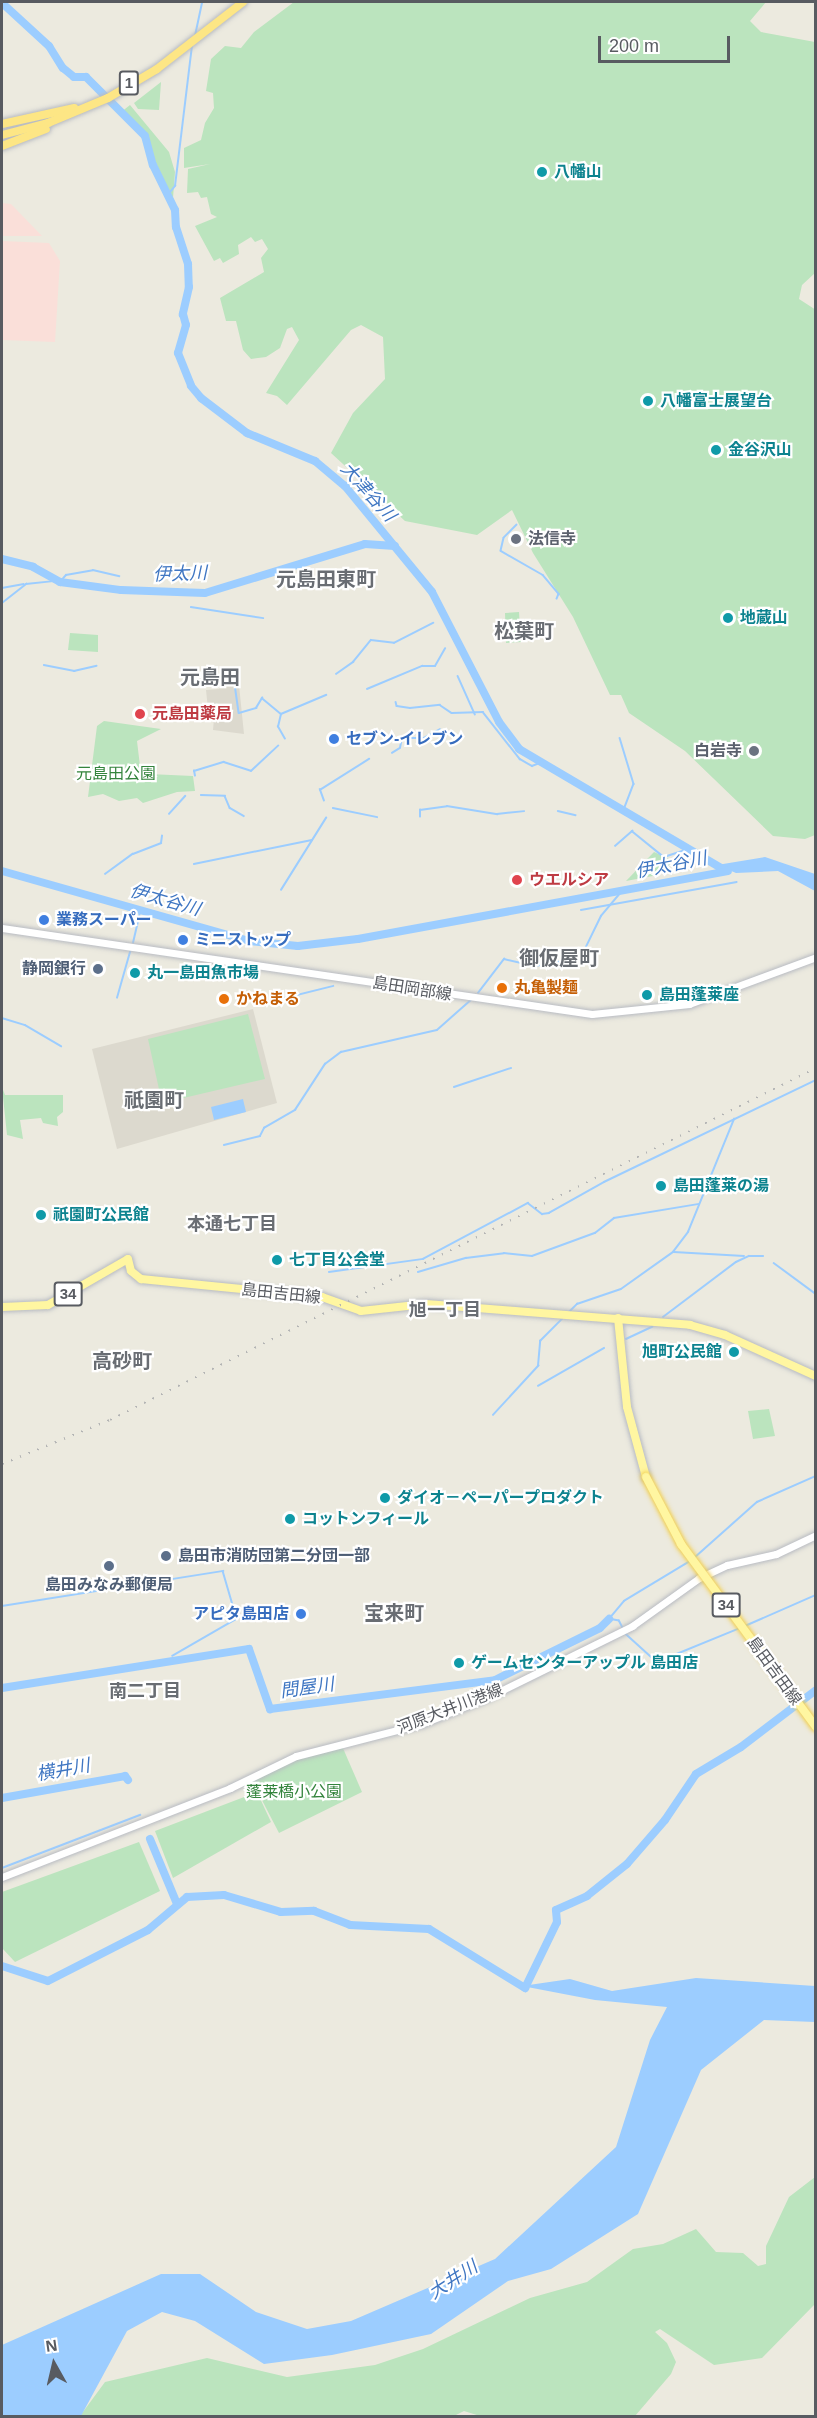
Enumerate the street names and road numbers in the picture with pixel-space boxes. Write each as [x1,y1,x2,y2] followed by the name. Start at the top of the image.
[118,71,140,95] road number: 1
[371,973,453,1005] street label: 島田岡部線
[240,1280,322,1308] street label: 島田吉田線
[53,1282,83,1306] road number: 34
[711,1593,741,1617] road number: 34
[743,1633,805,1709] street label: 島田吉田線
[394,1680,506,1738] street label: 河原大井川港線

